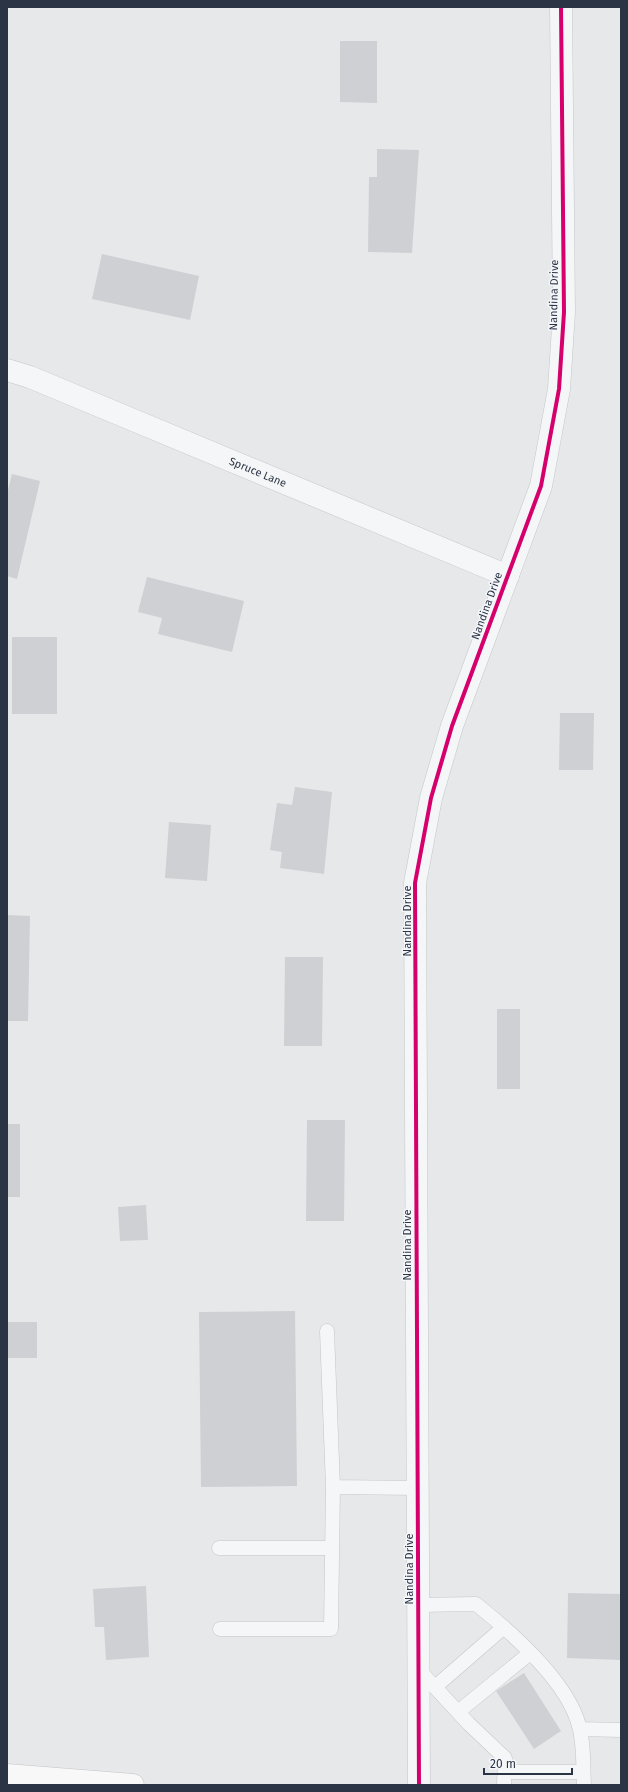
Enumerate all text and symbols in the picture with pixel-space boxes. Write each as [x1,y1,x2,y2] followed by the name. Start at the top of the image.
[547,260,561,330] street label: Nandina Drive
[227,454,289,490] street label: Spruce Lane
[469,571,505,641] street label: Nandina Drive
[401,886,414,956] street label: Nandina Drive
[401,1210,414,1280] street label: Nandina Drive
[403,1534,416,1604] street label: Nandina Drive
[484,1750,572,1776] scale bar
[490,1757,516,1771] text: 20 m

